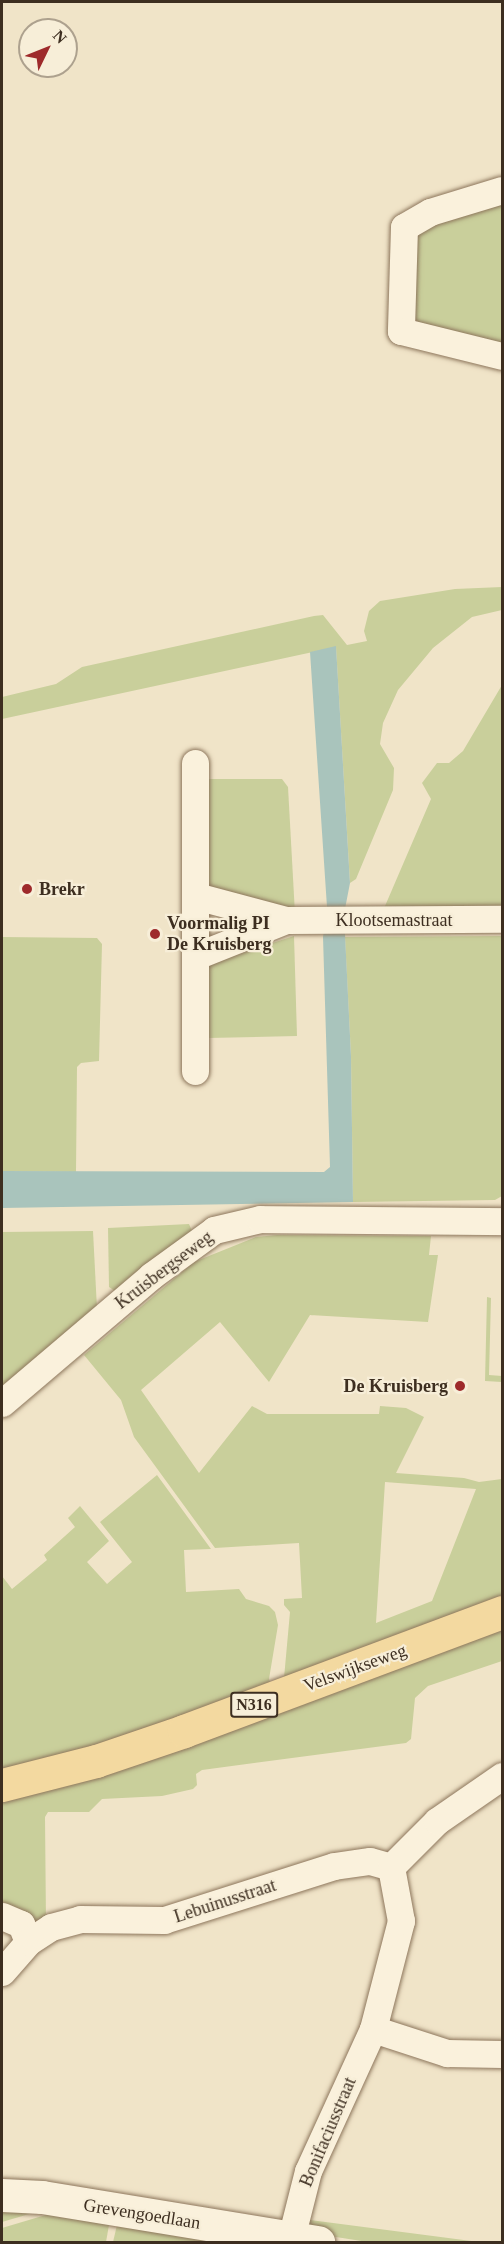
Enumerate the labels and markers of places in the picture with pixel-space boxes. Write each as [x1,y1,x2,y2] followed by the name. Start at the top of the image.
[39,878,85,900] place label: Brekr
[20,882,34,896] marker: Brekr
[167,913,271,956] place label: Voormalig PI De Kruisberg
[148,927,162,941] marker: Voormalig PI De Kruisberg
[344,1375,448,1397] place label: De Kruisberg
[453,1379,467,1393] marker: De Kruisberg

